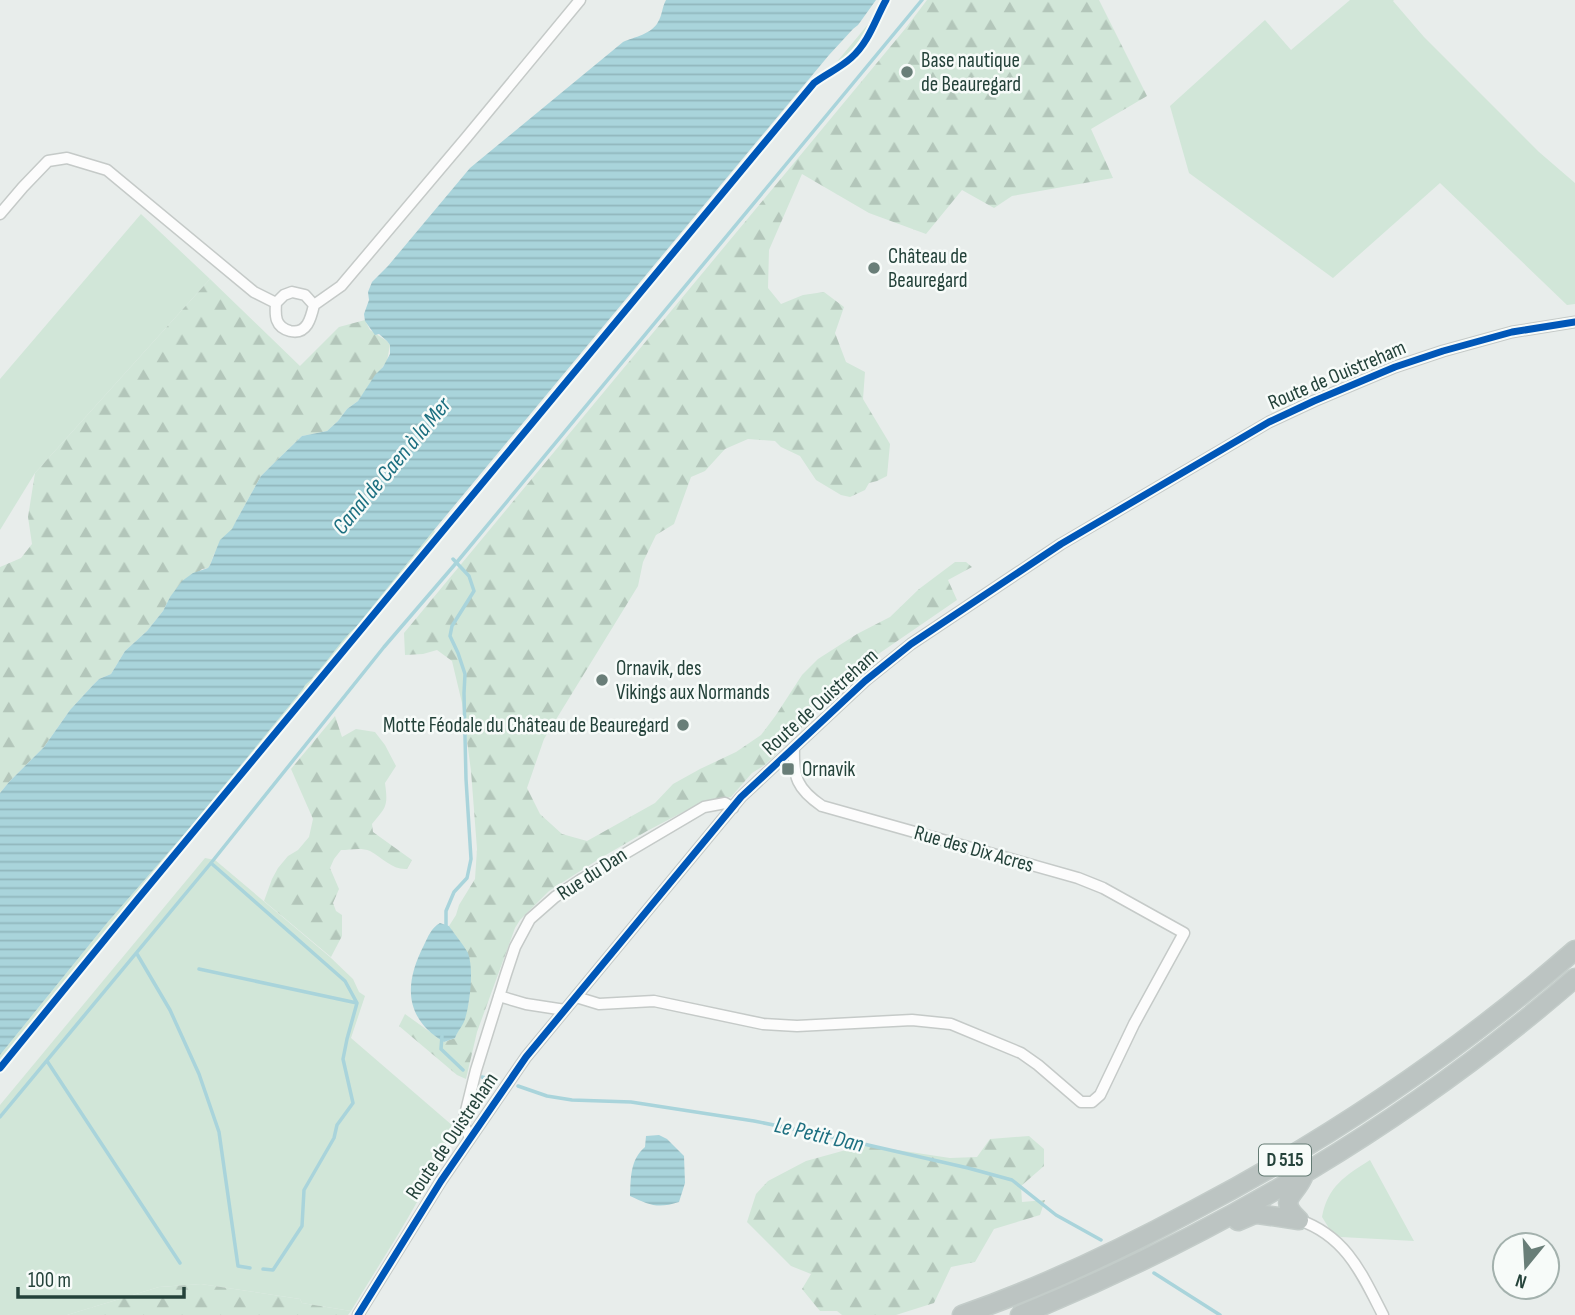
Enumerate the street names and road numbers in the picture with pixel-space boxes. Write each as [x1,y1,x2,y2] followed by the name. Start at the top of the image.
[1264,335,1410,415] street label: Route de Ouistreham
[757,643,883,761] street label: Route de Ouistreham
[911,820,1037,878] street label: Rue des Dix Acres
[552,842,632,906] street label: Rue du Dan
[400,1068,504,1204] street label: Route de Ouistreham
[1259,1144,1311,1176] road number: D 515

